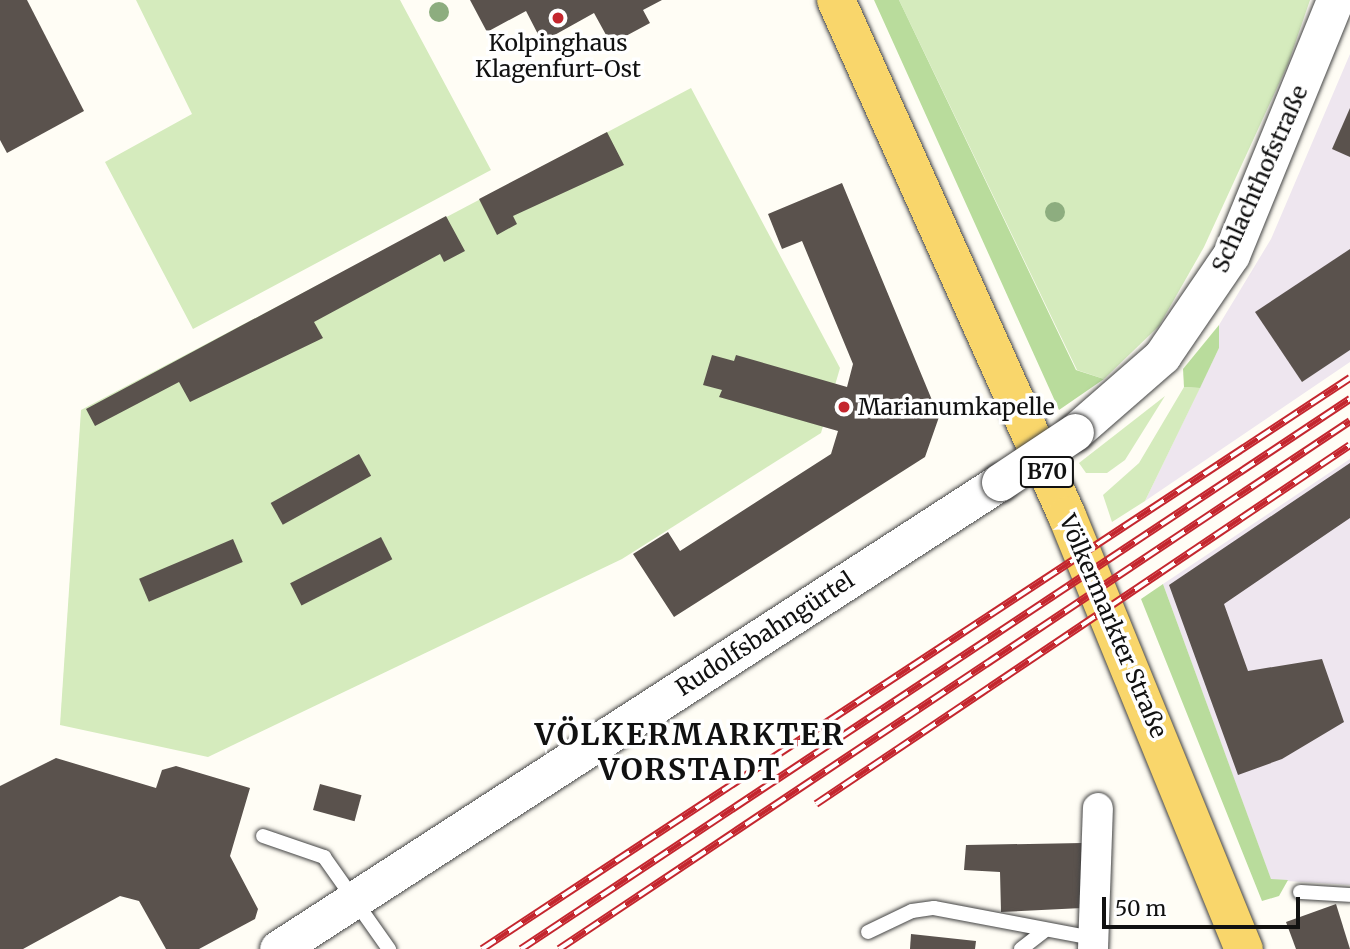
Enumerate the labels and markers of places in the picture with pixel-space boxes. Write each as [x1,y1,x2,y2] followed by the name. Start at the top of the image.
[550,10,566,26] marker: Kolpinghaus Klagenfurt-Ost
[475,29,641,83] place label: Kolpinghaus Klagenfurt-Ost
[858,393,1055,421] place label: Marianumkapelle
[836,399,852,415] marker: Marianumkapelle

